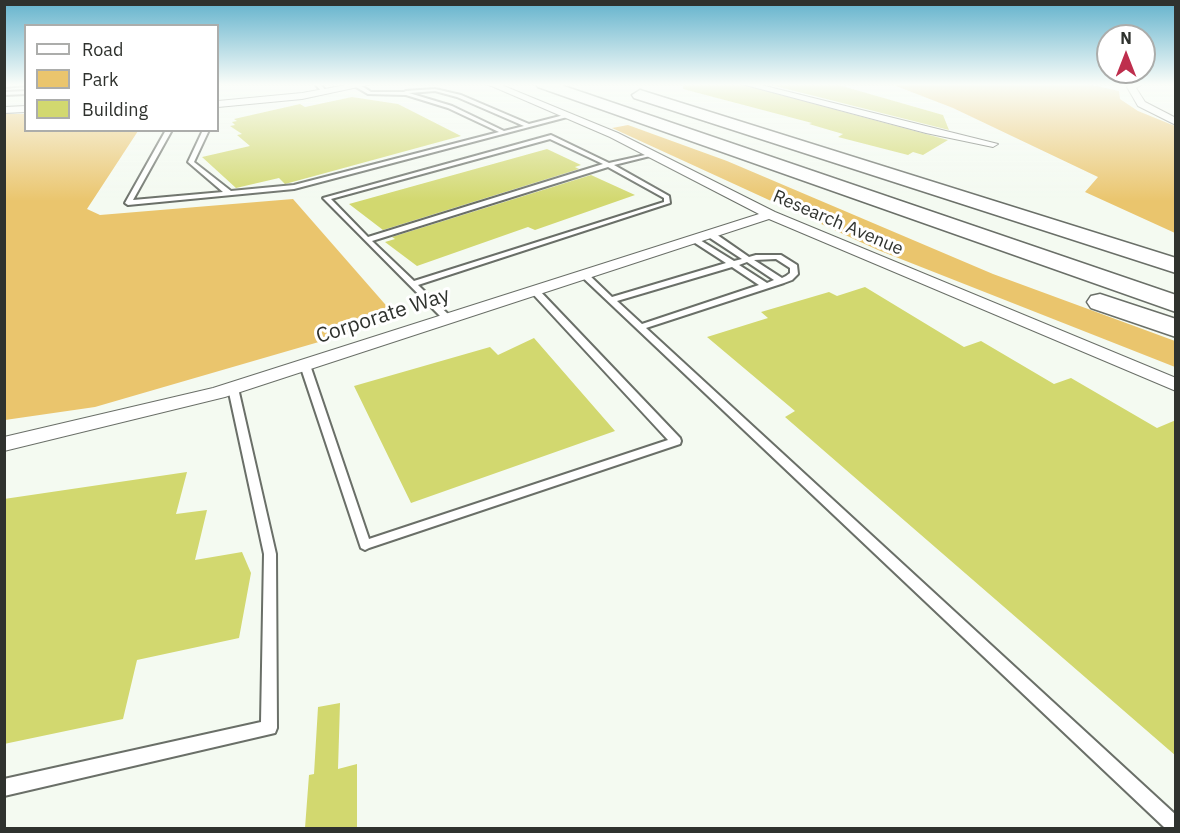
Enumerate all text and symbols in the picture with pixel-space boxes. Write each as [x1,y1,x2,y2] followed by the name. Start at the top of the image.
[24,24,219,132] legend
[1096,24,1156,84] north arrow
[1120,28,1132,48] text: N
[82,38,123,61] text: Road
[82,68,118,91] text: Park
[82,98,148,121] text: Building
[770,186,906,260] street label: Research Avenue
[313,283,453,349] street label: Corporate Way

